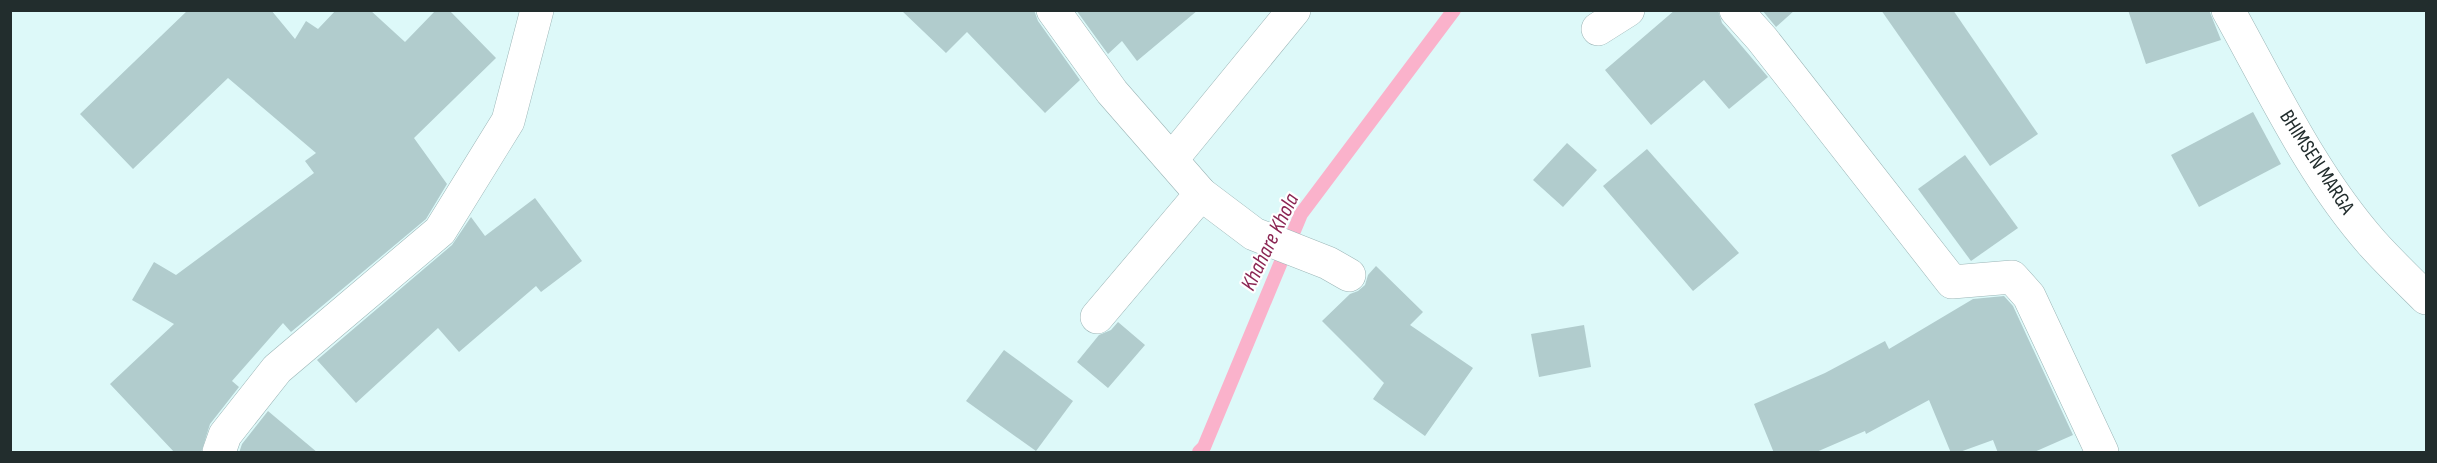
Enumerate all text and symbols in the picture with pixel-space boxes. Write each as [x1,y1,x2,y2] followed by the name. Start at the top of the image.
[2274,105,2360,220] street label: BHIMSEN MARGA
[1235,189,1305,295] water label: Khahare Khola

